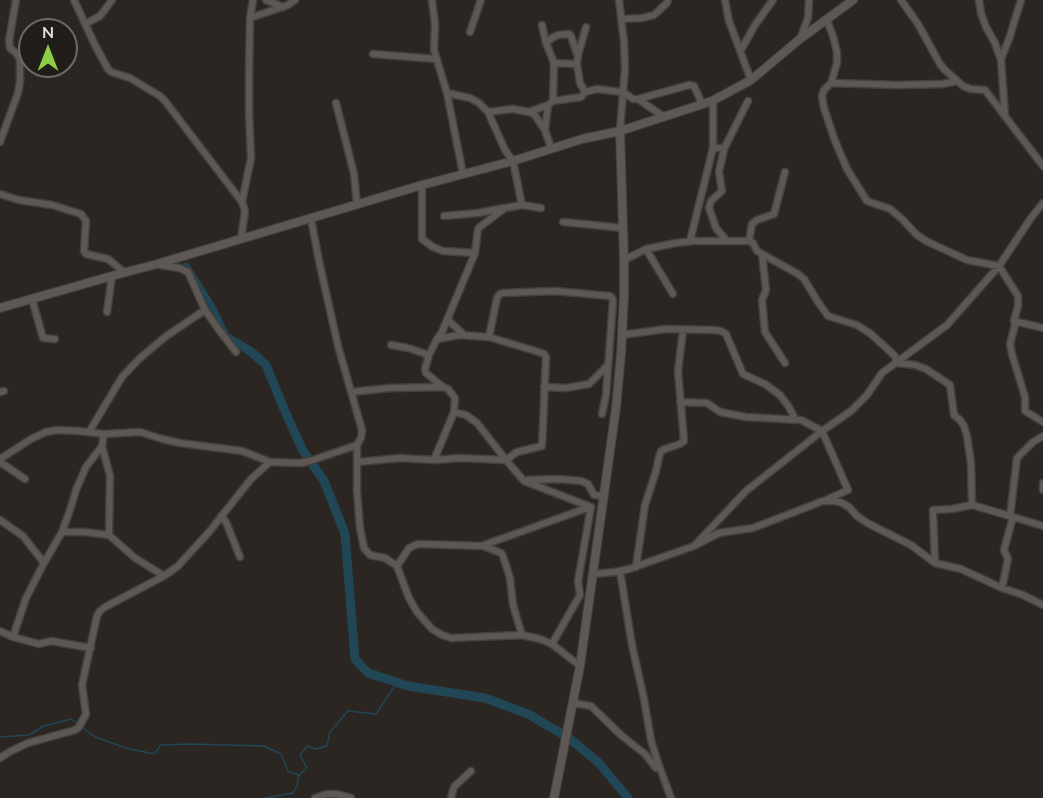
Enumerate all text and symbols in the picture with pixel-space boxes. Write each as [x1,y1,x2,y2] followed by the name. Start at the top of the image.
[18,18,78,78] north arrow
[42,22,54,42] text: N

